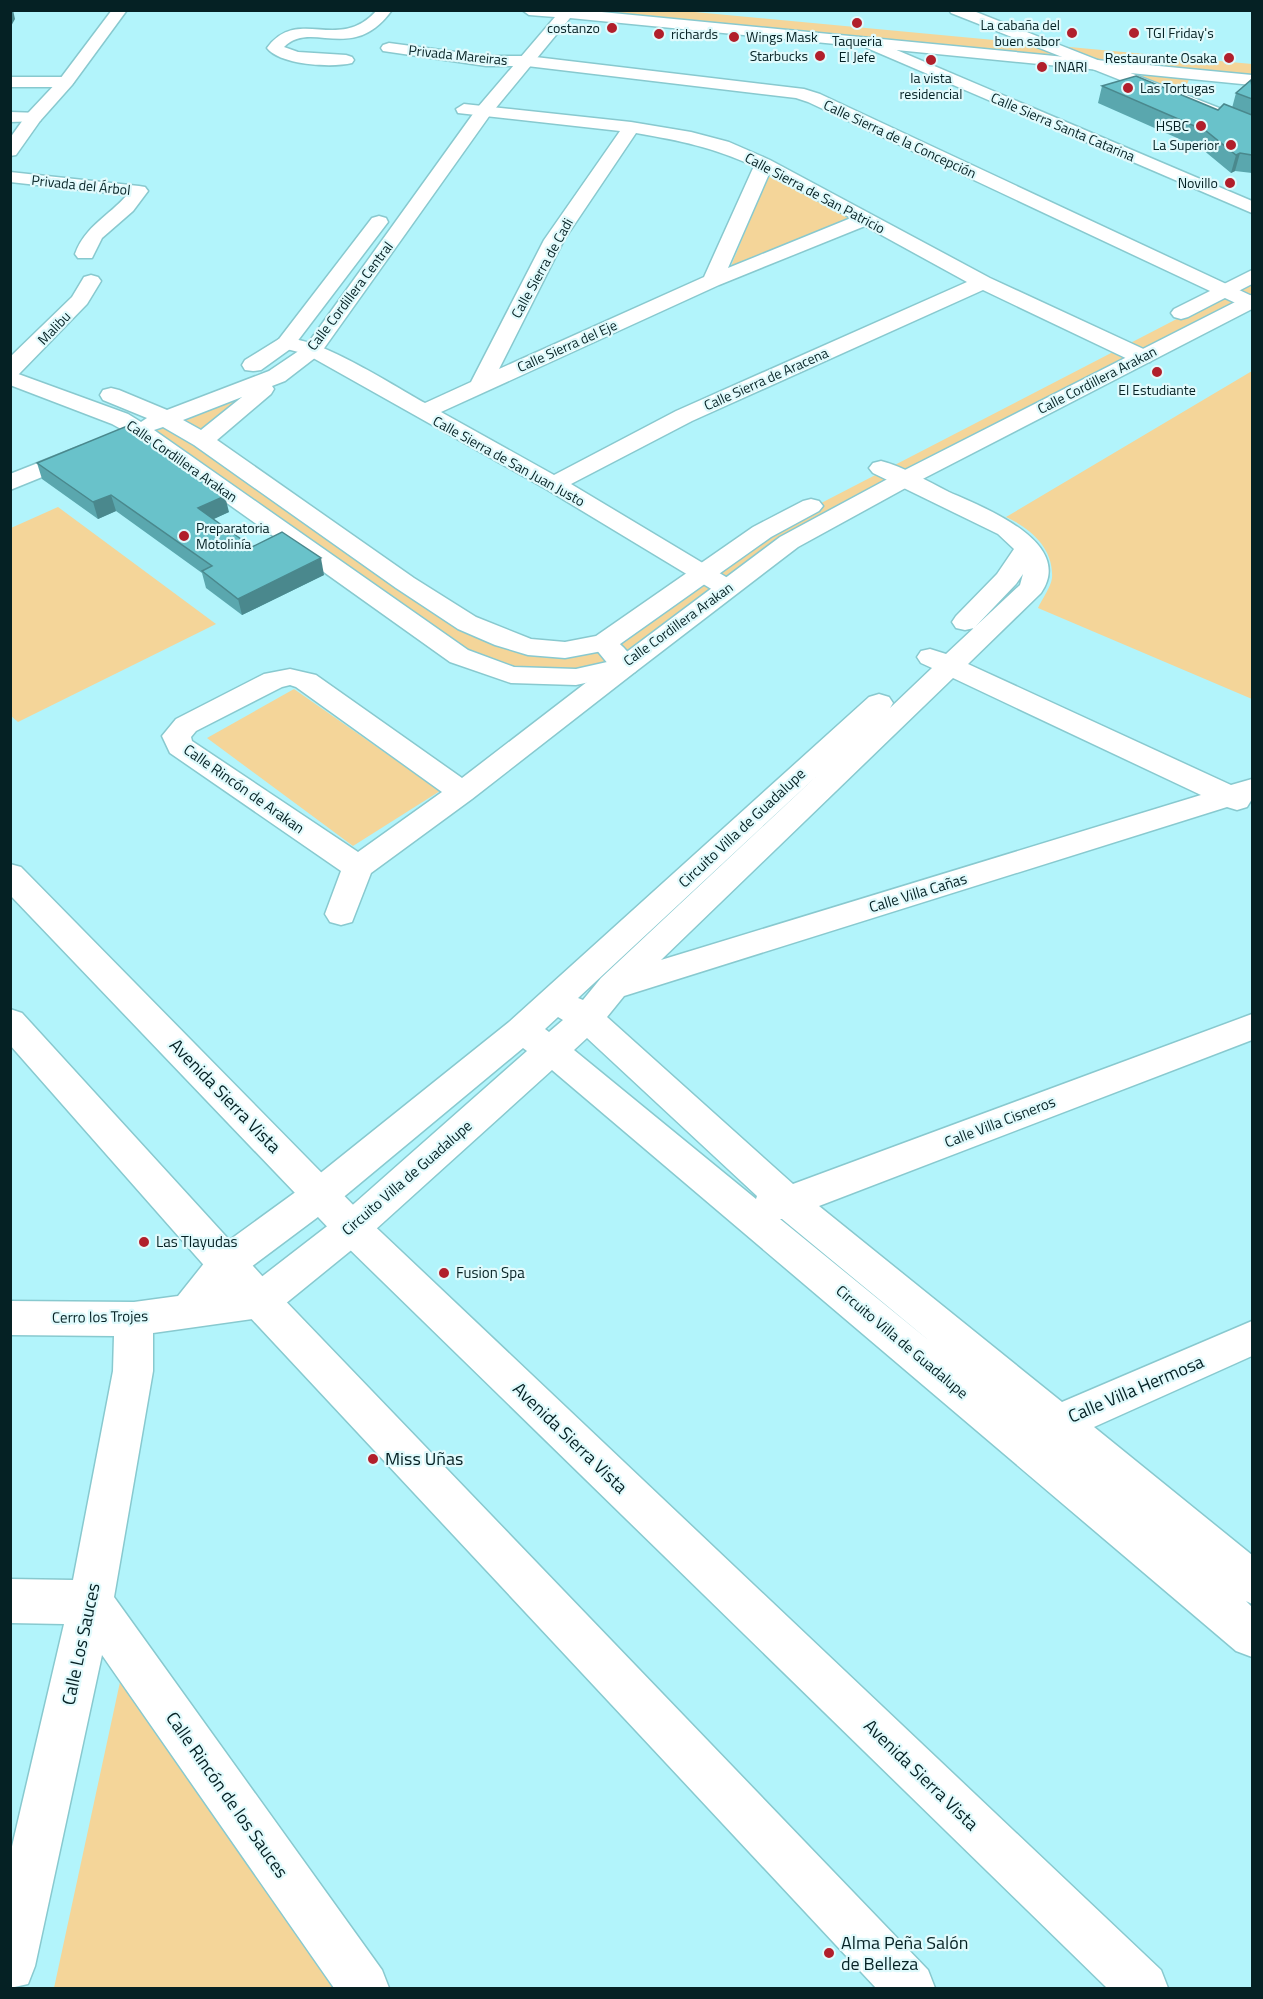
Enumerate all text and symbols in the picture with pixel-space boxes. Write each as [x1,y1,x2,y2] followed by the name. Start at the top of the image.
[980,14,1060,51] place label: La cabaña del buen sabor
[850,16,864,30] marker: Taqueria El Jefe
[547,17,600,38] place label: costanzo
[605,21,619,35] marker: costanzo
[1146,22,1214,43] place label: TGI Friday's
[671,23,718,44] place label: richards
[746,26,818,47] place label: Wings Mask
[1065,26,1079,40] marker: La cabaña del buen sabor
[1127,26,1141,40] marker: TGI Friday's
[652,27,666,41] marker: richards
[727,30,741,44] marker: Wings Mask
[832,30,882,67] place label: Taqueria El Jefe
[408,39,509,70] street label: Privada Mareiras
[750,45,808,66] place label: Starbucks
[1105,47,1217,68] place label: Restaurante Osaka
[813,49,827,63] marker: Starbucks
[1222,51,1236,65] marker: Restaurante Osaka
[924,53,938,67] marker: la vista residencial
[1054,56,1087,77] place label: INARI
[1035,60,1049,74] marker: INARI
[900,67,962,104] place label: la vista residencial
[1140,77,1215,98] place label: Las Tortugas
[1121,81,1135,95] marker: Las Tortugas
[988,87,1139,166] street label: Calle Sierra Santa Catarina
[820,94,980,183] street label: Calle Sierra de la Concepción
[1156,115,1189,136] place label: HSBC
[1194,119,1208,133] marker: HSBC
[1153,134,1219,155] place label: La Superior
[1224,138,1238,152] marker: La Superior
[741,147,889,238] street label: Calle Sierra de San Patricio
[31,169,132,200] street label: Privada del Árbol
[1178,172,1218,193] place label: Novillo
[1223,176,1237,190] marker: Novillo
[505,214,578,322] street label: Calle Sierra de Cadi
[302,237,398,355] street label: Calle Cordillera Central
[32,306,75,349] street label: Malibu
[513,314,620,377] street label: Calle Sierra del Eje
[1034,340,1160,419] street label: Calle Cordillera Arakan
[700,342,831,415] street label: Calle Sierra de Aracena
[1150,365,1164,379] marker: El Estudiante
[1118,379,1196,400] place label: El Estudiante
[429,410,589,511] street label: Calle Sierra de San Juan Justo
[123,414,242,507] street label: Calle Cordillera Arakan
[196,517,270,554] place label: Preparatoria Motolinía
[177,529,191,543] marker: Preparatoria Motolinía
[618,577,737,671] street label: Calle Cordillera Arakan
[179,738,309,839] street label: Calle Rincón de Arakan
[673,762,810,893] street label: Circuito Villa de Guadalupe
[866,867,970,918] street label: Calle Villa Cañas
[163,1032,287,1159] street label: Avenida Sierra Vista
[941,1090,1059,1153] street label: Calle Villa Cisneros
[336,1114,477,1241] street label: Circuito Villa de Guadalupe
[156,1230,237,1253] place label: Las Tlayudas
[137,1235,151,1249] marker: Las Tlayudas
[456,1261,525,1284] place label: Fusion Spa
[437,1266,451,1280] marker: Fusion Spa
[831,1279,973,1404] street label: Circuito Villa de Guadalupe
[52,1304,148,1329] street label: Cerro los Trojes
[1064,1348,1208,1429] street label: Calle Villa Hermosa
[507,1376,634,1500] street label: Avenida Sierra Vista
[385,1445,463,1472] place label: Miss Uñas
[366,1452,380,1466] marker: Miss Uñas
[54,1580,107,1707] street label: Calle Los Sauces
[160,1706,295,1883] street label: Calle Rincón de los Sauces
[858,1713,985,1837] street label: Avenida Sierra Vista
[841,1929,968,1977] place label: Alma Peña Salón de Belleza
[822,1946,836,1960] marker: Alma Peña Salón de Belleza

